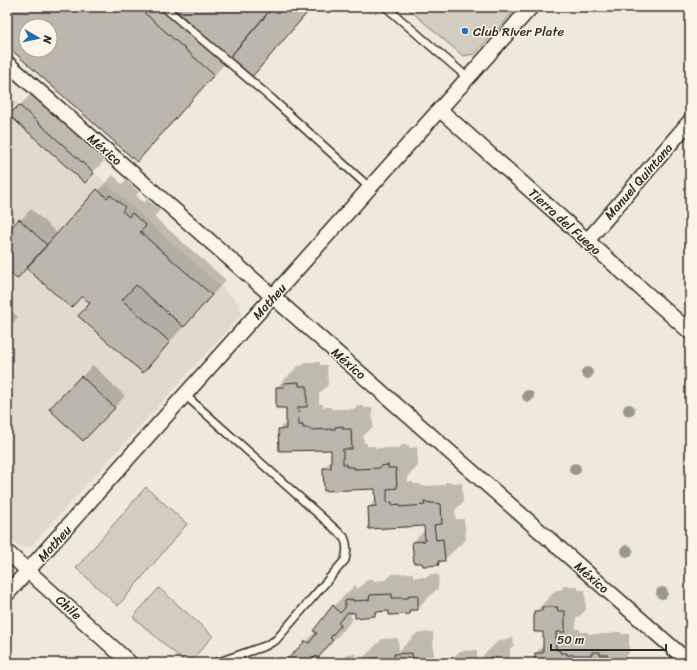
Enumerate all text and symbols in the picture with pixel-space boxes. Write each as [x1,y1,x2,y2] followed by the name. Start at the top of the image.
[18,18,58,58] north arrow
[473,20,565,43] place label: Club River Plate
[460,26,470,36] marker: Club River Plate
[37,33,58,45] text: N
[82,127,128,172] street label: México
[598,137,679,225] street label: Manuel Quintana
[523,182,607,261] street label: Tierra del Fuego
[246,278,292,325] street label: Matheu
[326,341,372,386] street label: México
[31,520,77,567] street label: Matheu
[569,555,615,600] street label: México
[50,589,87,626] street label: Chile
[551,626,666,652] scale bar
[557,629,584,651] text: 50 m

